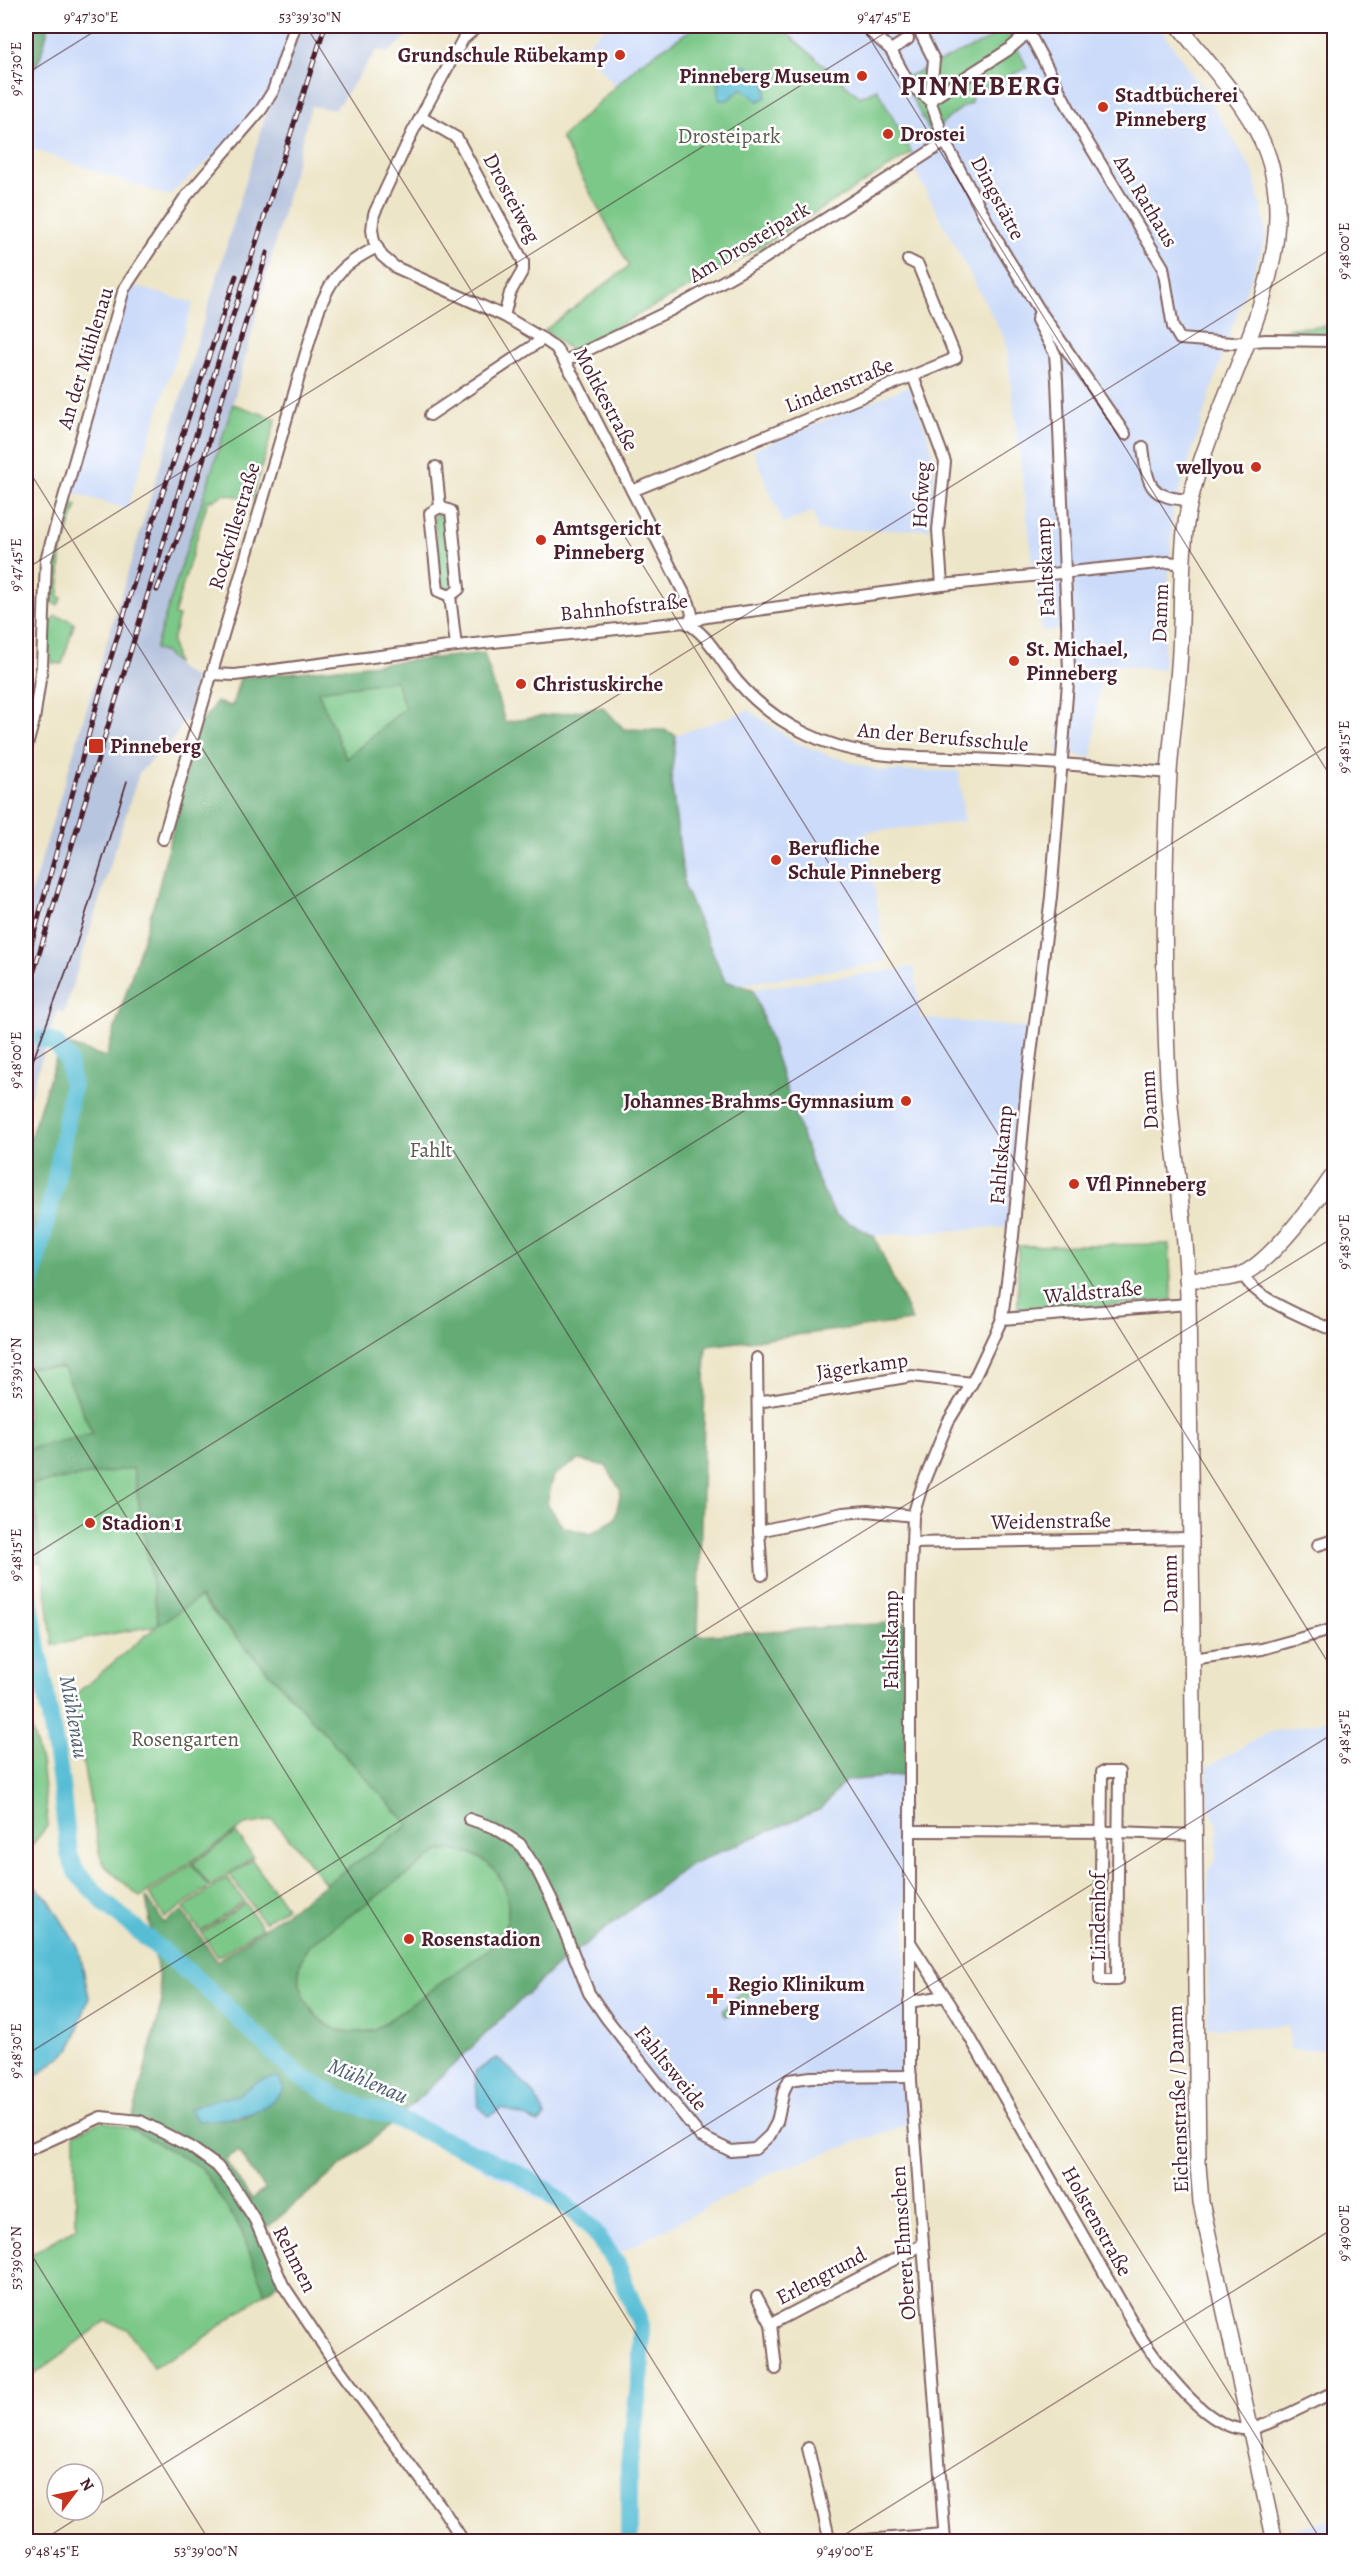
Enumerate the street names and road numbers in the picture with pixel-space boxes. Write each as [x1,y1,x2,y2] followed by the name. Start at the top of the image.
[477,148,548,248] street label: Drosteiweg
[1107,149,1185,253] street label: Am Rathaus
[964,151,1032,245] street label: Dingstätte
[682,195,815,290] street label: Am Drosteipark
[50,283,120,434] street label: An der Mühlenau
[567,342,645,456] street label: Moltkestraße
[780,350,898,420] street label: Lindenstraße
[201,459,267,593] street label: Rockvillestraße
[905,460,937,529] street label: Hofweg
[1028,516,1062,618] street label: Fahltskamp
[1145,583,1175,643] street label: Damm
[559,586,689,628] street label: Bahnhofstraße
[855,715,1030,758] street label: An der Berufsschule
[1133,1069,1165,1131] street label: Damm
[983,1104,1019,1206] street label: Fahltskamp
[1042,1274,1143,1310] street label: Waldstraße
[814,1346,910,1386] street label: Jägerkamp
[990,1506,1111,1536] street label: Weidenstraße
[1155,1554,1185,1614] street label: Damm
[877,1590,905,1690] street label: Fahltskamp
[1084,1869,1112,1961] street label: Lindenhof
[1161,2004,1195,2194] street label: Eichenstraße / Damm
[628,2020,714,2116] street label: Fahltsweide
[1055,2161,1139,2281] street label: Holstenstraße
[884,2165,922,2321] street label: Oberer Ehmschen
[266,2221,324,2297] street label: Rehmen
[771,2240,872,2312] street label: Erlengrund

